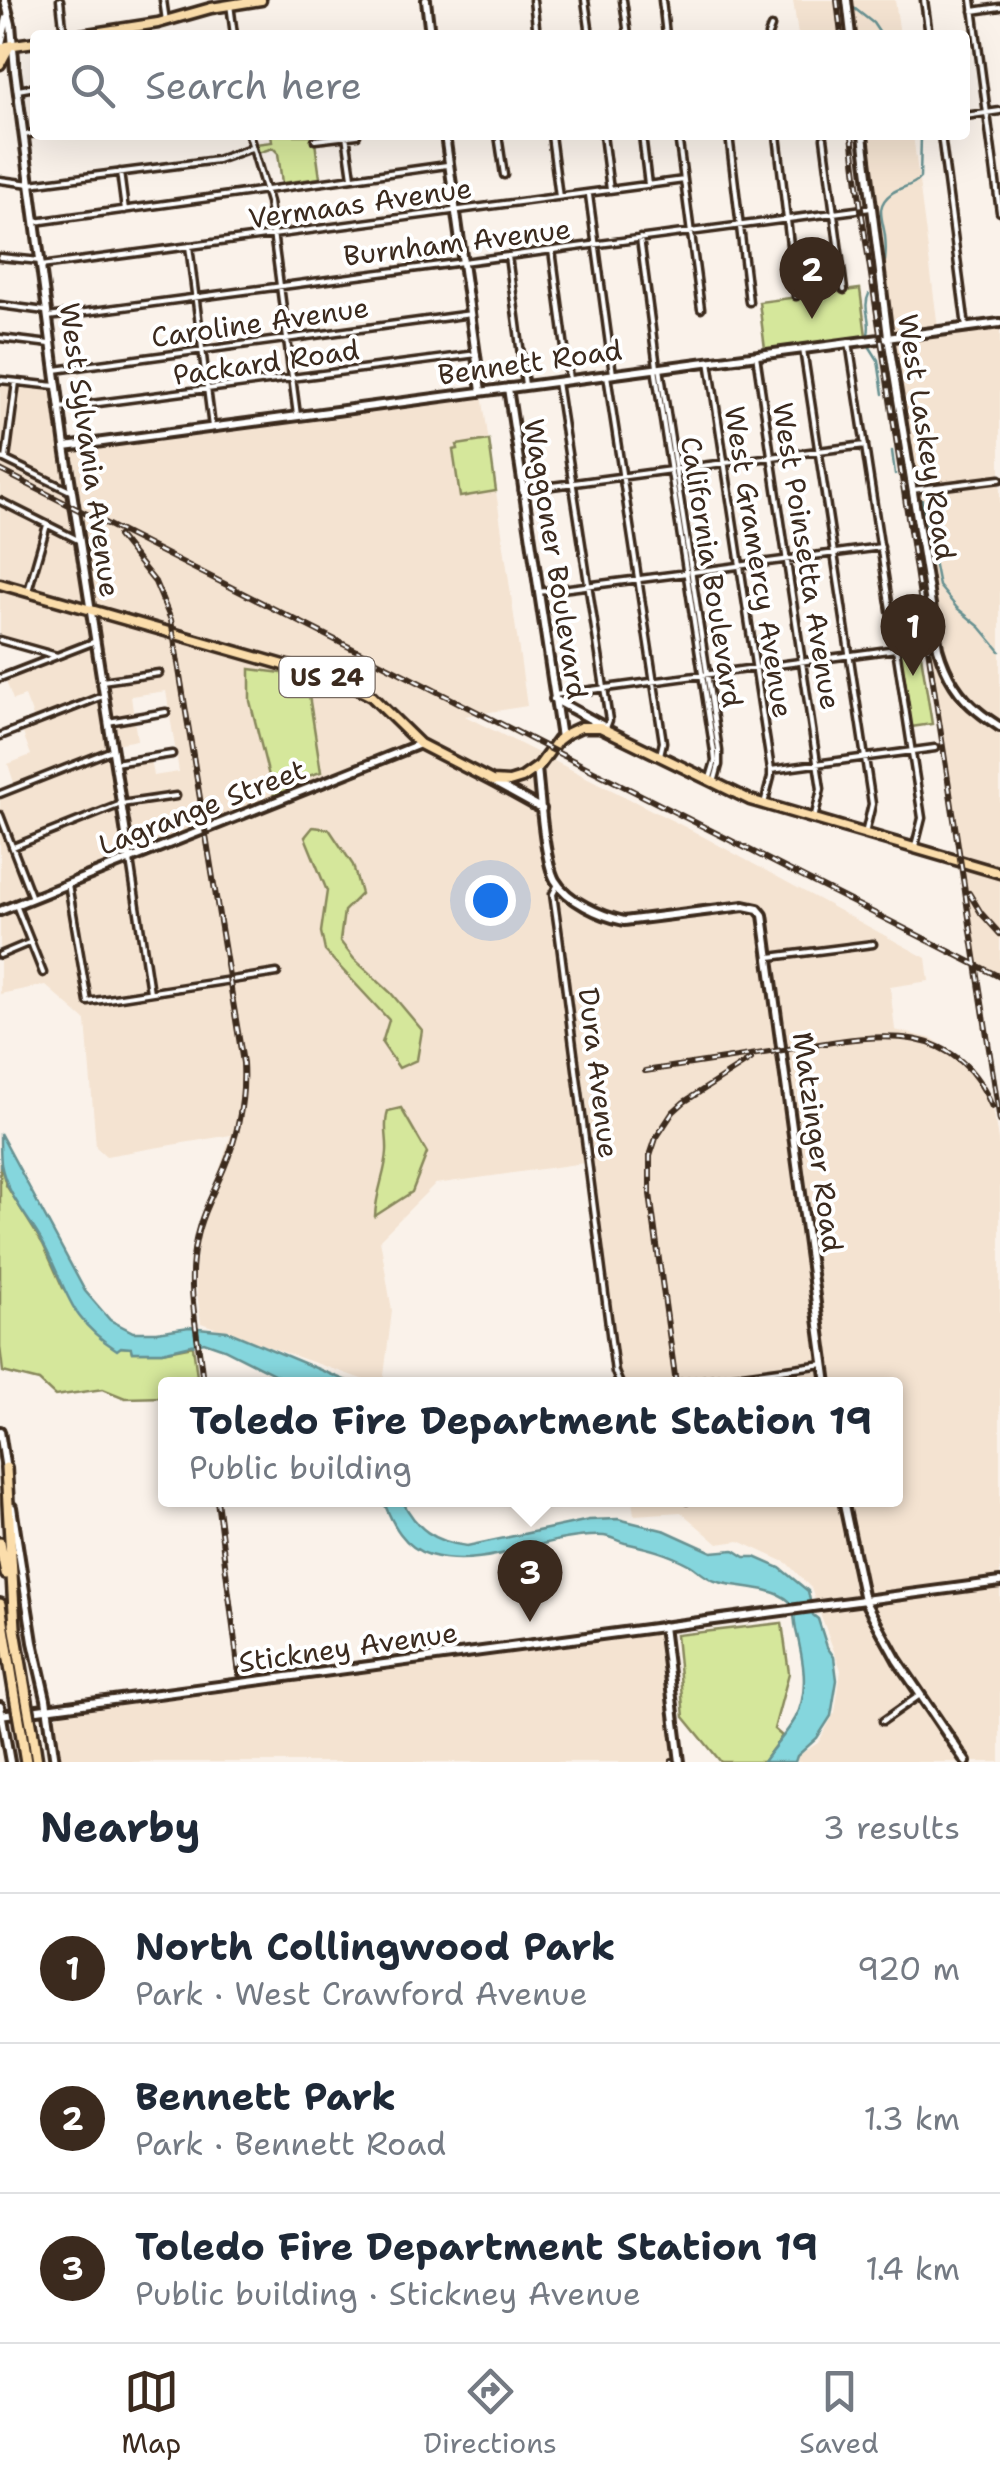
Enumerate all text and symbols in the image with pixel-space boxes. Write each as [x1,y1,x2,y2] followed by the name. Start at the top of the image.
[30,30,970,140] search box
[65,58,120,113] icon: search
[145,60,362,111] text: Search here
[246,169,474,237] street label: Vermaas Avenue
[341,209,573,275] street label: Burnham Avenue
[780,236,844,319] pin: 2
[149,288,371,356] street label: Caroline Avenue
[51,300,129,600] street label: West Sylvania Avenue
[889,311,965,563] street label: West Laskey Road
[170,330,362,394] street label: Packard Road
[436,330,624,394] street label: Bennett Road
[764,400,850,712] street label: West Poinsetta Avenue
[716,403,802,721] street label: West Gramercy Avenue
[515,416,597,702] street label: Waggoner Boulevard
[672,434,752,710] street label: California Boulevard
[880,594,946,676] pin: 1
[280,657,374,697] road number: US 24
[93,750,311,864] street label: Lagrange Street
[465,875,516,926] your location
[570,986,628,1160] street label: Dura Avenue
[784,1030,852,1254] street label: Matzinger Road
[158,1377,903,1507] popup
[189,1395,872,1446] text: Toledo Fire Department Station 19
[189,1446,412,1489] text: Public building
[498,1540,562,1622] pin: 3
[236,1613,460,1681] street label: Stickney Avenue
[40,1799,200,1855] text: Nearby
[823,1806,960,1849] text: 3 results
[135,1921,615,1972] text: North Collingwood Park
[65,1947,80,1990] text: 1
[857,1947,960,1990] text: 920 m
[135,1972,588,2015] text: Park · West Crawford Avenue
[135,2071,396,2122] text: Bennett Park
[61,2097,84,2140] text: 2
[864,2097,960,2140] text: 1.3 km
[135,2122,446,2165] text: Park · Bennett Road
[135,2221,818,2272] text: Toledo Fire Department Station 19
[61,2247,84,2290] text: 3
[865,2247,960,2290] text: 1.4 km
[135,2272,641,2315] text: Public building · Stickney Avenue
[121,2364,181,2462] tab: Map
[424,2364,557,2462] tab: Directions
[799,2364,879,2462] tab: Saved

